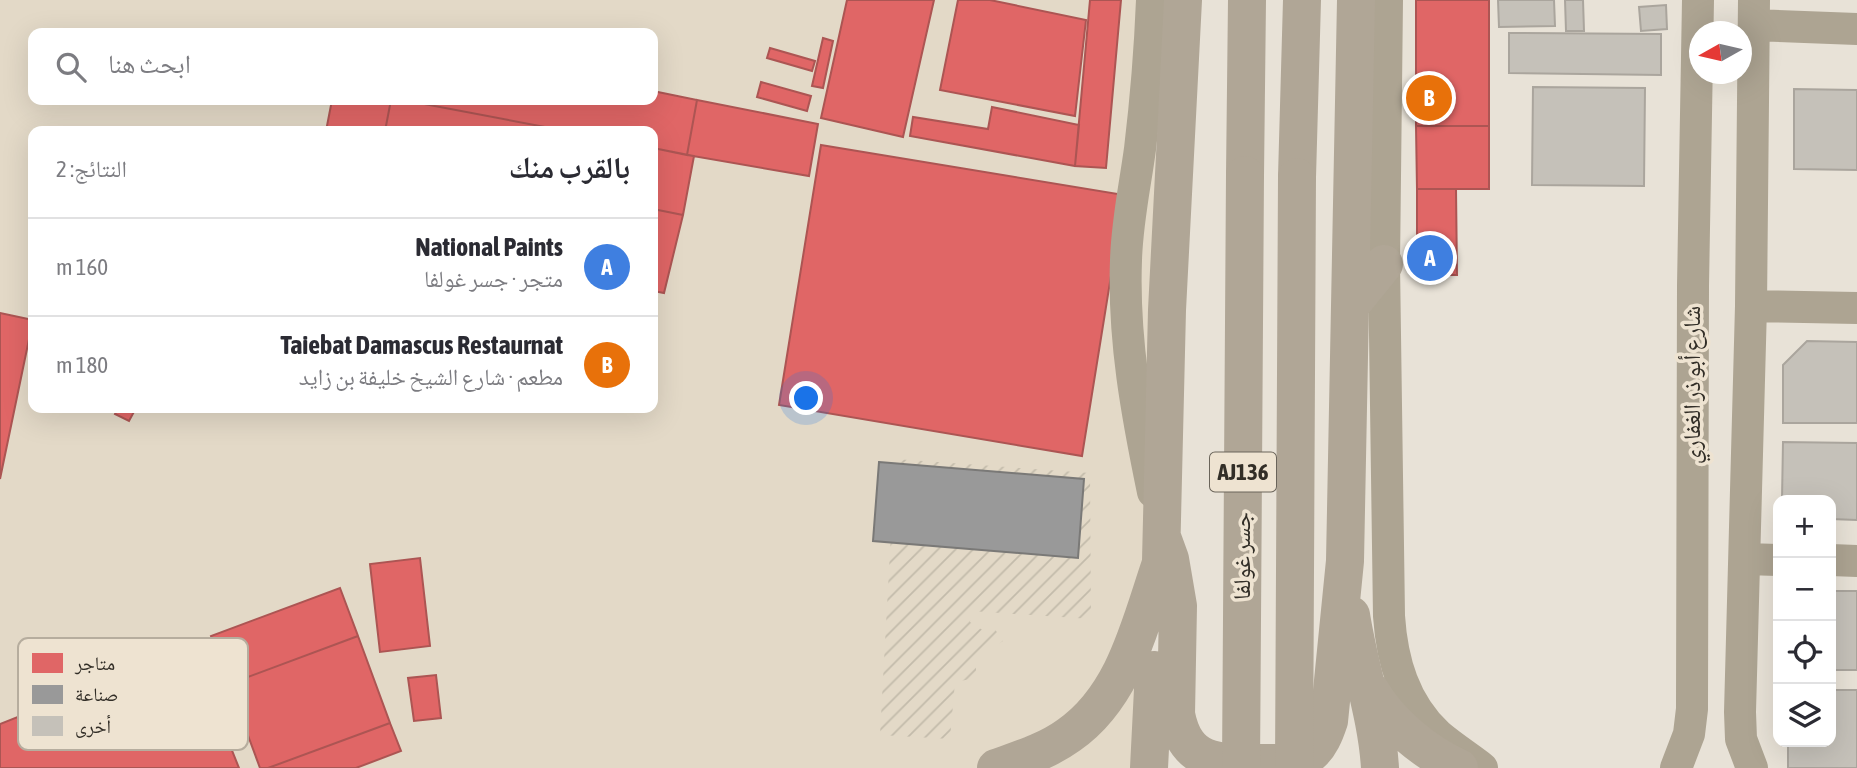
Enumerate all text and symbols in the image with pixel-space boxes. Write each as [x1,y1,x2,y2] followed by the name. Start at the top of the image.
[1689,21,1752,84] north arrow
[28,28,658,105] search box
[52,48,90,86] icon: search
[108,49,191,79] text: ابحث هنا
[1406,72,1452,124] pin: B
[509,150,630,184] text: بالقرب منك
[56,156,127,182] text: النتائج: 2
[415,232,563,262] text: National Paints
[1407,232,1453,284] pin: A
[56,254,108,280] text: 160 m
[601,254,613,280] text: A
[424,266,563,292] text: متجر · جسر غولفا
[1678,306,1711,464] street label: شارع أبو ذر الغفاري
[281,330,563,360] text: Taiebat Damascus Restaurnat
[56,352,108,378] text: 180 m
[602,352,612,378] text: B
[299,364,563,390] text: مطعم · شارع الشيخ خليفة بن زايد
[789,381,823,415] your location
[1210,452,1276,492] road number: AJ136
[1773,495,1836,747] map controls
[1773,495,1836,558] button: +
[1228,512,1255,600] street label: جسر غولفا
[1773,558,1836,621] button: −
[1773,621,1836,684] button: locate
[18,638,248,750] legend
[74,652,115,675] text: متاجر
[75,683,118,705] text: صناعة
[1773,684,1836,747] button: layers
[75,715,111,738] text: أخرى

